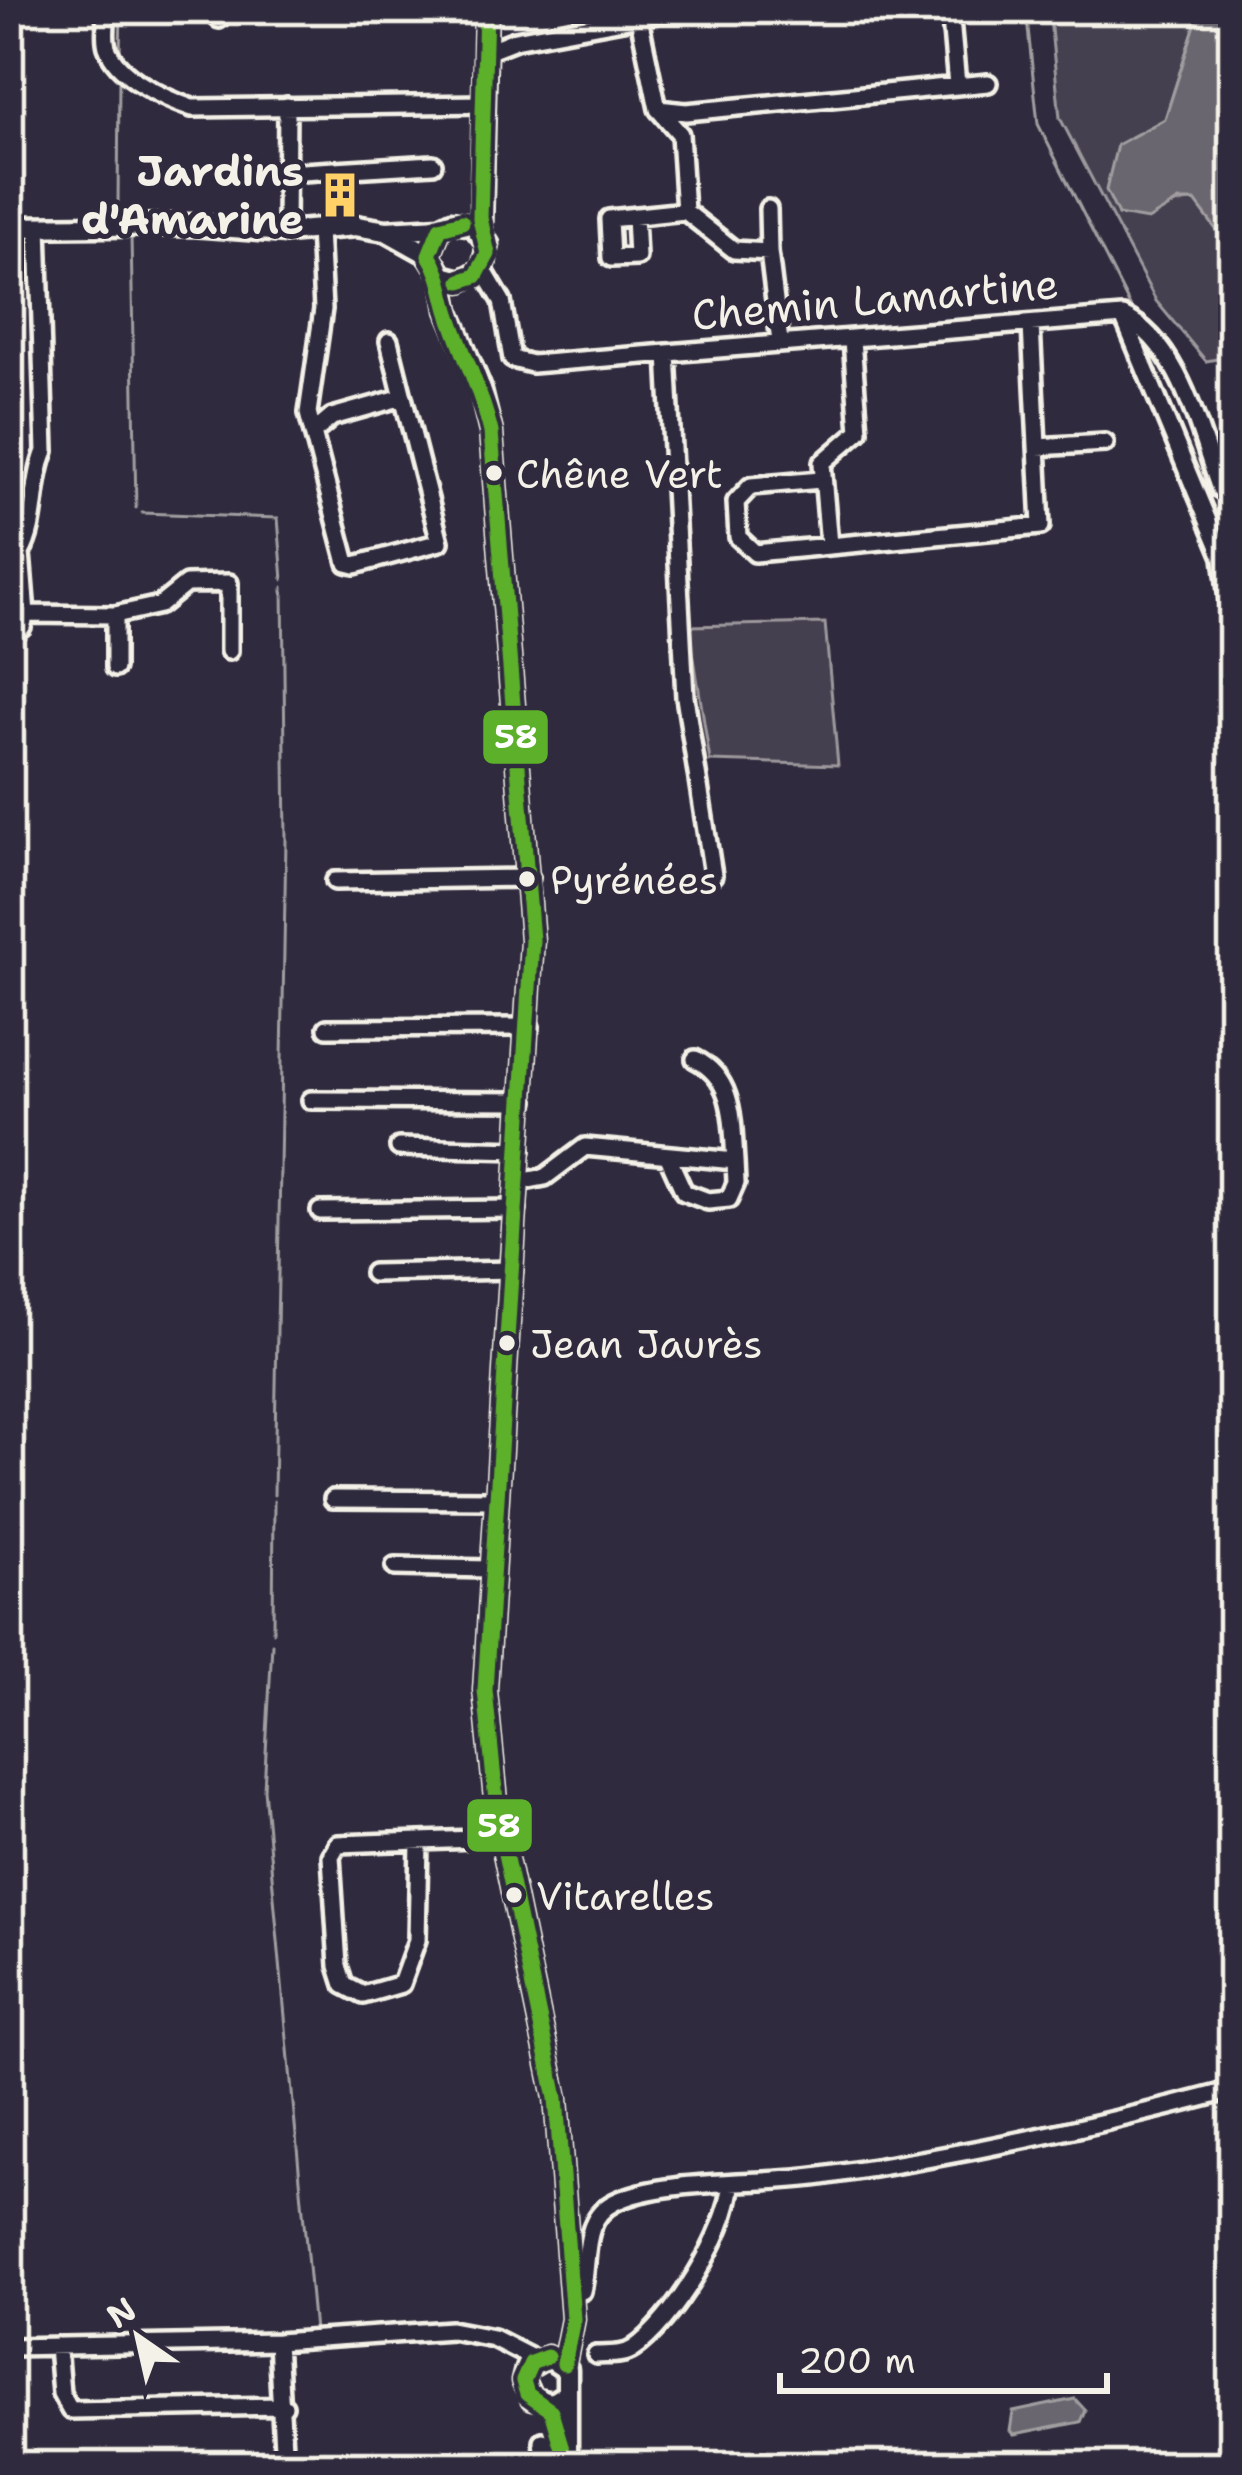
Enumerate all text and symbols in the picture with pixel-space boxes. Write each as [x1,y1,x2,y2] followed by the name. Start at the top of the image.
[81,143,304,247] place label: Jardins d'Amarine
[315,170,365,220] building icon: Jardins d'Amarine
[689,255,1061,343] street label: Chemin Lamartine
[516,448,723,500] place label: Chêne Vert
[483,462,505,484] marker: Chêne Vert
[481,708,550,766] line badge: 58
[494,714,538,759] text: 58
[550,854,718,906] place label: Pyrénées
[516,868,538,890] marker: Pyrénées
[530,1318,763,1370] place label: Jean Jaurès
[496,1332,518,1354] marker: Jean Jaurès
[465,1797,534,1854] line badge: 58
[477,1803,521,1848] text: 58
[536,1870,715,1922] place label: Vitarelles
[503,1884,525,1906] marker: Vitarelles
[78,2277,198,2397] north arrow
[98,2287,145,2339] text: N
[780,2319,1107,2393] scale bar
[798,2336,915,2385] text: 200 m

